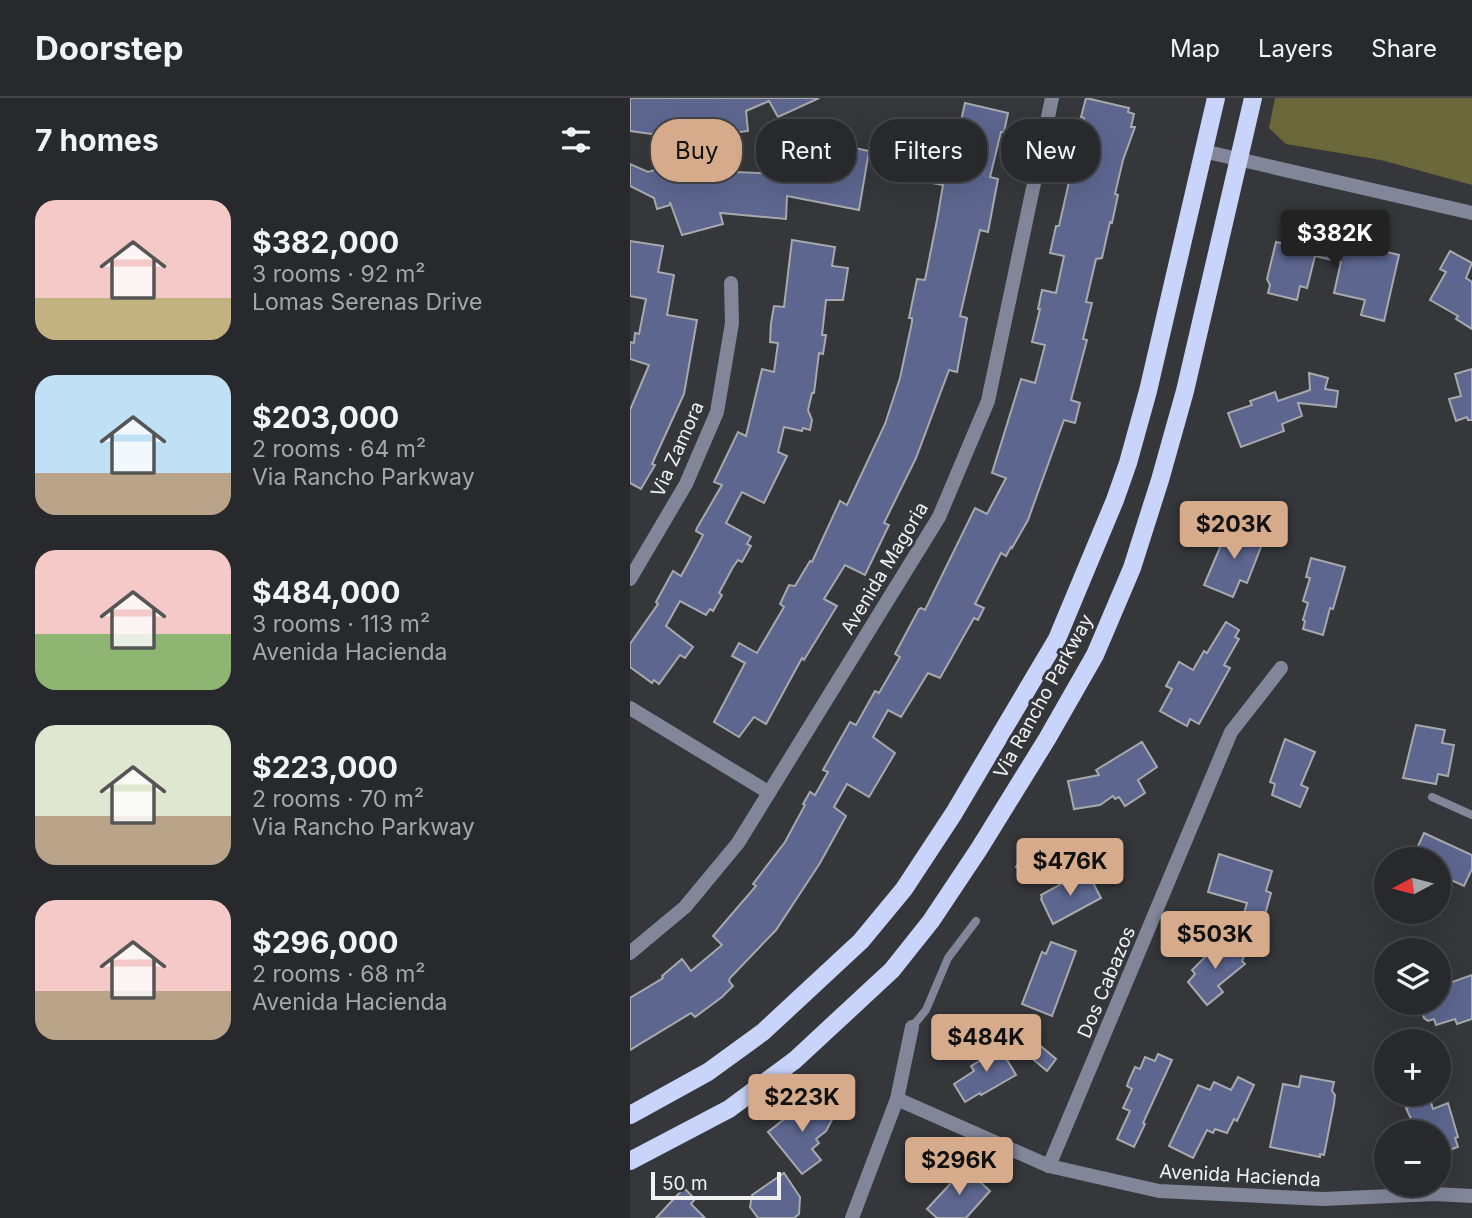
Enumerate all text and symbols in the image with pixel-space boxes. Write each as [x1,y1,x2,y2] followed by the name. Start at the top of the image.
[35,28,183,68] text: Doorstep
[1170,34,1220,63] text: Map
[1258,34,1333,63] text: Layers
[1371,34,1437,63] text: Share
[651,119,742,182] chip: Buy
[756,119,856,182] chip: Rent
[870,119,987,182] chip: Filters
[1001,119,1100,182] chip: New
[557,121,595,159] icon: filters
[35,122,159,158] text: 7 homes
[1286,211,1384,270] pin: $382K
[1297,219,1373,247] text: $382K
[252,224,399,260] text: $382,000
[91,228,175,312] icon: home
[252,260,425,288] text: 3 rooms · 92 m²
[252,288,483,316] text: Lomas Serenas Drive
[646,398,709,501] street label: Via Zamora
[252,399,399,435] text: $203,000
[91,403,175,487] icon: home
[252,435,426,463] text: 2 rooms · 64 m²
[252,463,475,491] text: Via Rancho Parkway
[836,498,933,639] street label: Avenida Magoria
[1185,502,1283,561] pin: $203K
[1196,510,1272,538] text: $203K
[252,574,401,610] text: $484,000
[91,578,175,662] icon: home
[252,610,430,638] text: 3 rooms · 113 m²
[989,610,1098,782] street label: Via Rancho Parkway
[252,638,448,666] text: Avenida Hacienda
[252,749,398,785] text: $223,000
[91,753,175,837] icon: home
[252,785,424,813] text: 2 rooms · 70 m²
[252,813,475,841] text: Via Rancho Parkway
[1021,838,1119,898] pin: $476K
[1032,847,1108,875] text: $476K
[1374,847,1451,924] north arrow
[1374,847,1451,1197] map controls
[1166,912,1264,971] pin: $503K
[1177,920,1253,948] text: $503K
[1073,923,1140,1042] street label: Dos Cabazos
[252,924,398,960] text: $296,000
[91,928,175,1012] icon: home
[1374,938,1451,1015] button: layers
[252,960,425,988] text: 2 rooms · 68 m²
[252,988,448,1016] text: Avenida Hacienda
[937,1014,1035,1074] pin: $484K
[947,1023,1025,1051] text: $484K
[1374,1029,1451,1106] button: +
[753,1074,851,1134] pin: $223K
[764,1083,840,1111] text: $223K
[1374,1120,1451,1197] button: −
[910,1138,1008,1197] pin: $296K
[921,1146,997,1174] text: $296K
[1159,1160,1321,1191] street label: Avenida Hacienda
[651,1169,780,1201] scale bar
[662,1172,708,1195] text: 50 m

